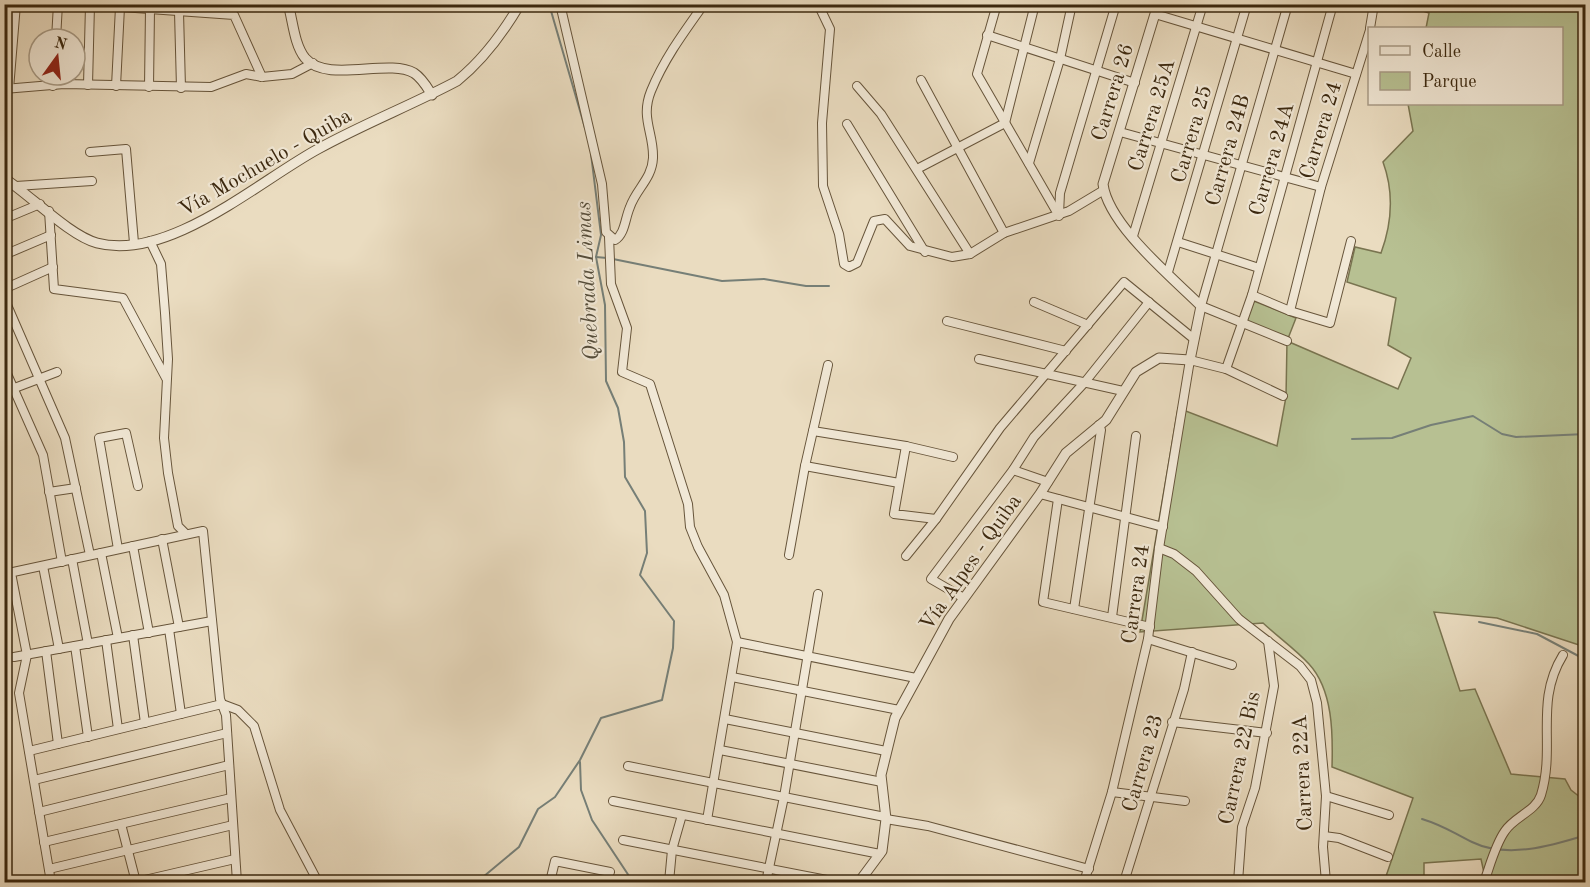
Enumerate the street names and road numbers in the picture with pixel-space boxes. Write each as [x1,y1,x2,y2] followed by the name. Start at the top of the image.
[1089,41,1138,144] street label: Carrera 26
[1125,57,1180,174] street label: Carrera 25A
[1297,79,1346,182] street label: Carrera 24
[1168,83,1216,186] street label: Carrera 25
[1202,92,1254,209] street label: Carrera 24B
[1246,100,1299,218] street label: Carrera 24A
[176,105,355,221] street label: Vía Mochuelo - Quiba
[917,491,1026,635] street label: Vía Alpes - Quiba
[1119,543,1154,645] street label: Carrera 24
[1216,690,1265,827] street label: Carrera 22 Bis
[1119,712,1167,815] street label: Carrera 23
[1290,714,1317,832] street label: Carrera 22A

